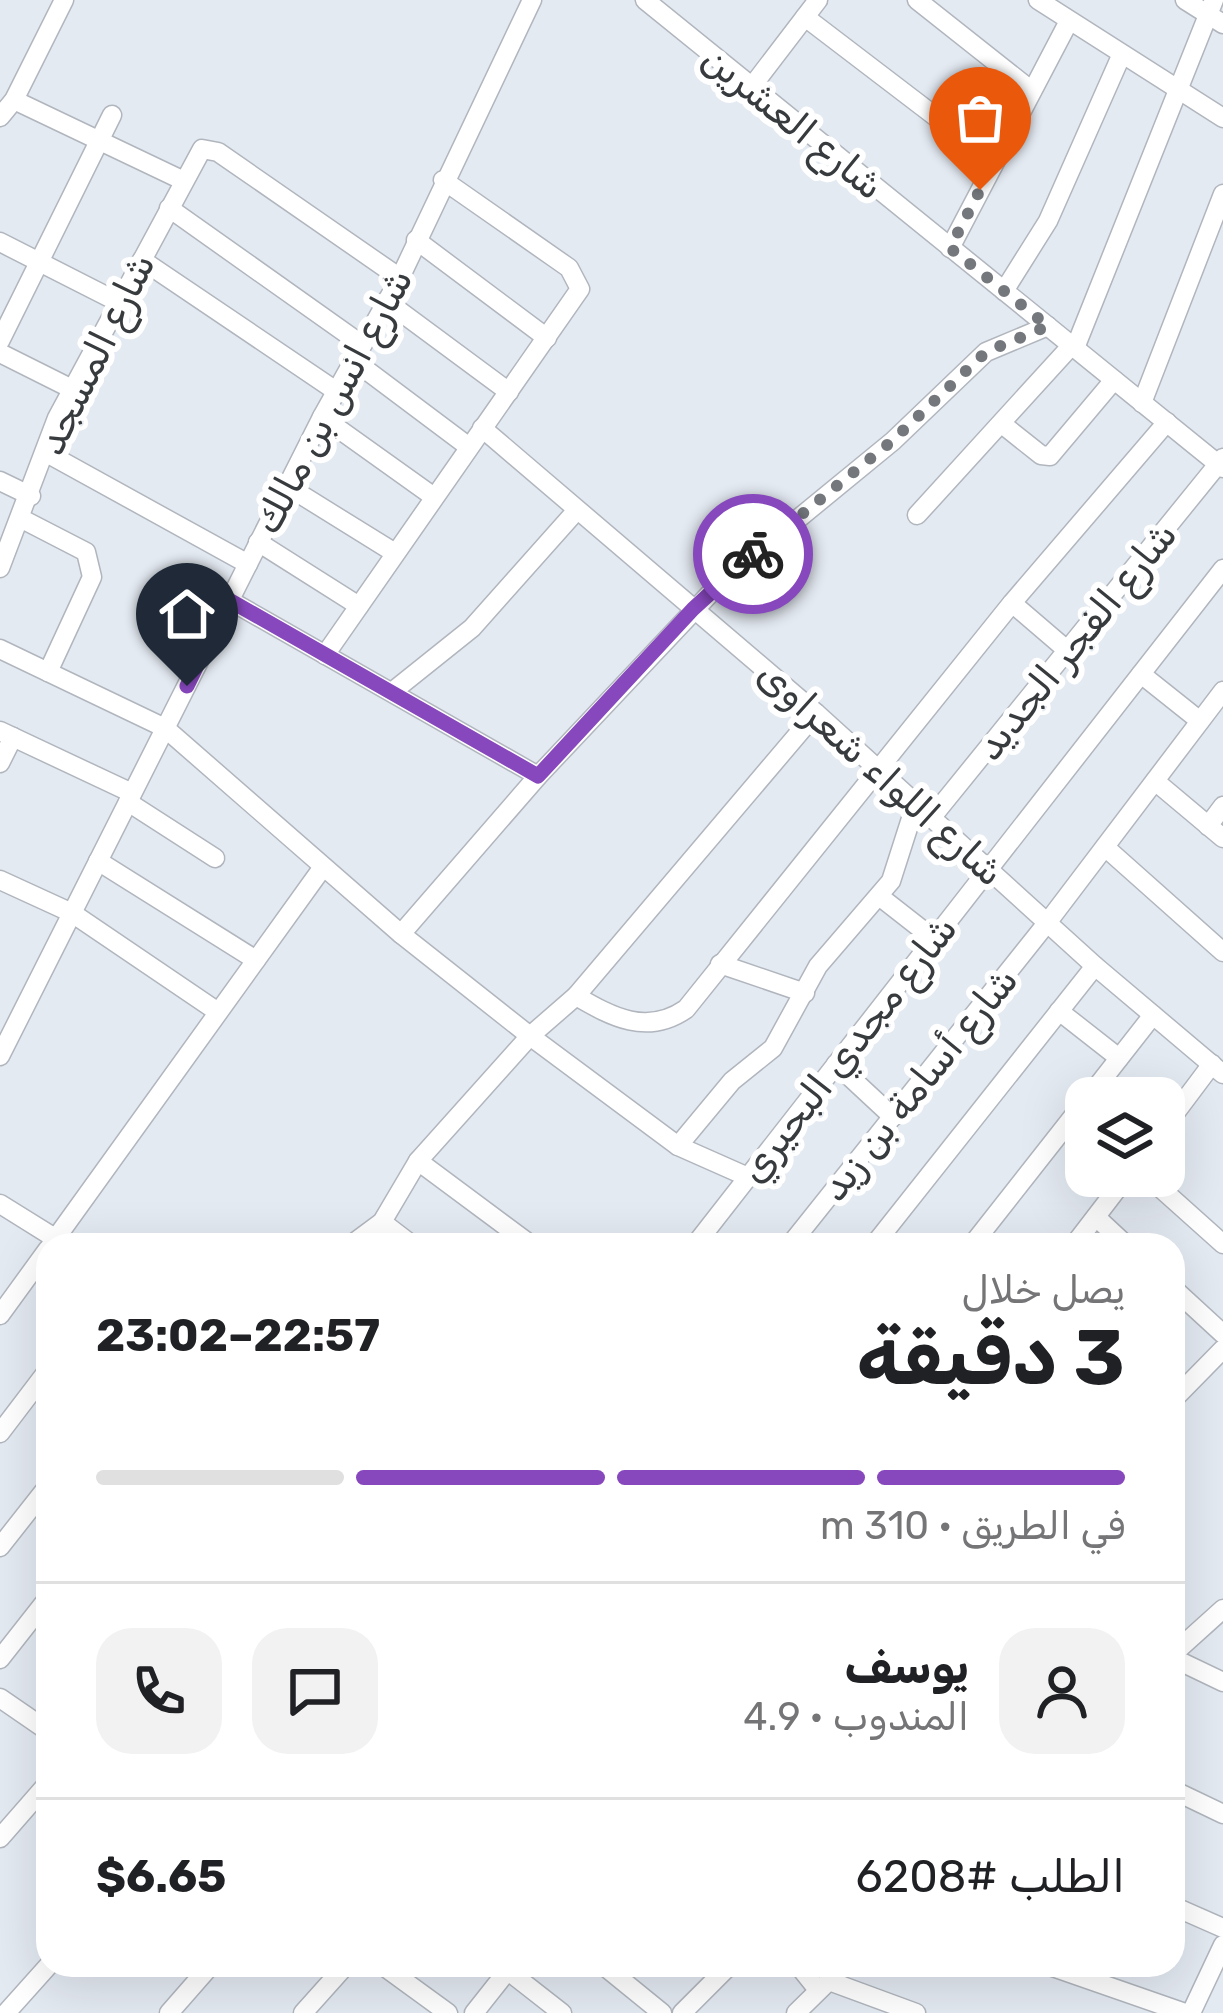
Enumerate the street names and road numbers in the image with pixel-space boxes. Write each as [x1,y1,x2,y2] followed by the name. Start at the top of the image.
[691,35,893,212] street label: شارع العشرين
[27,246,168,464] street label: شارع المسجد
[244,260,426,543] street label: شارع انس بن مالك
[966,512,1189,772] street label: شارع الفجر الجديد
[746,650,1014,899] street label: شارع اللواء شعراوى
[729,906,970,1194] street label: شارع مجدي البحيري
[811,958,1031,1213] street label: شارع أسامة بن زيد

